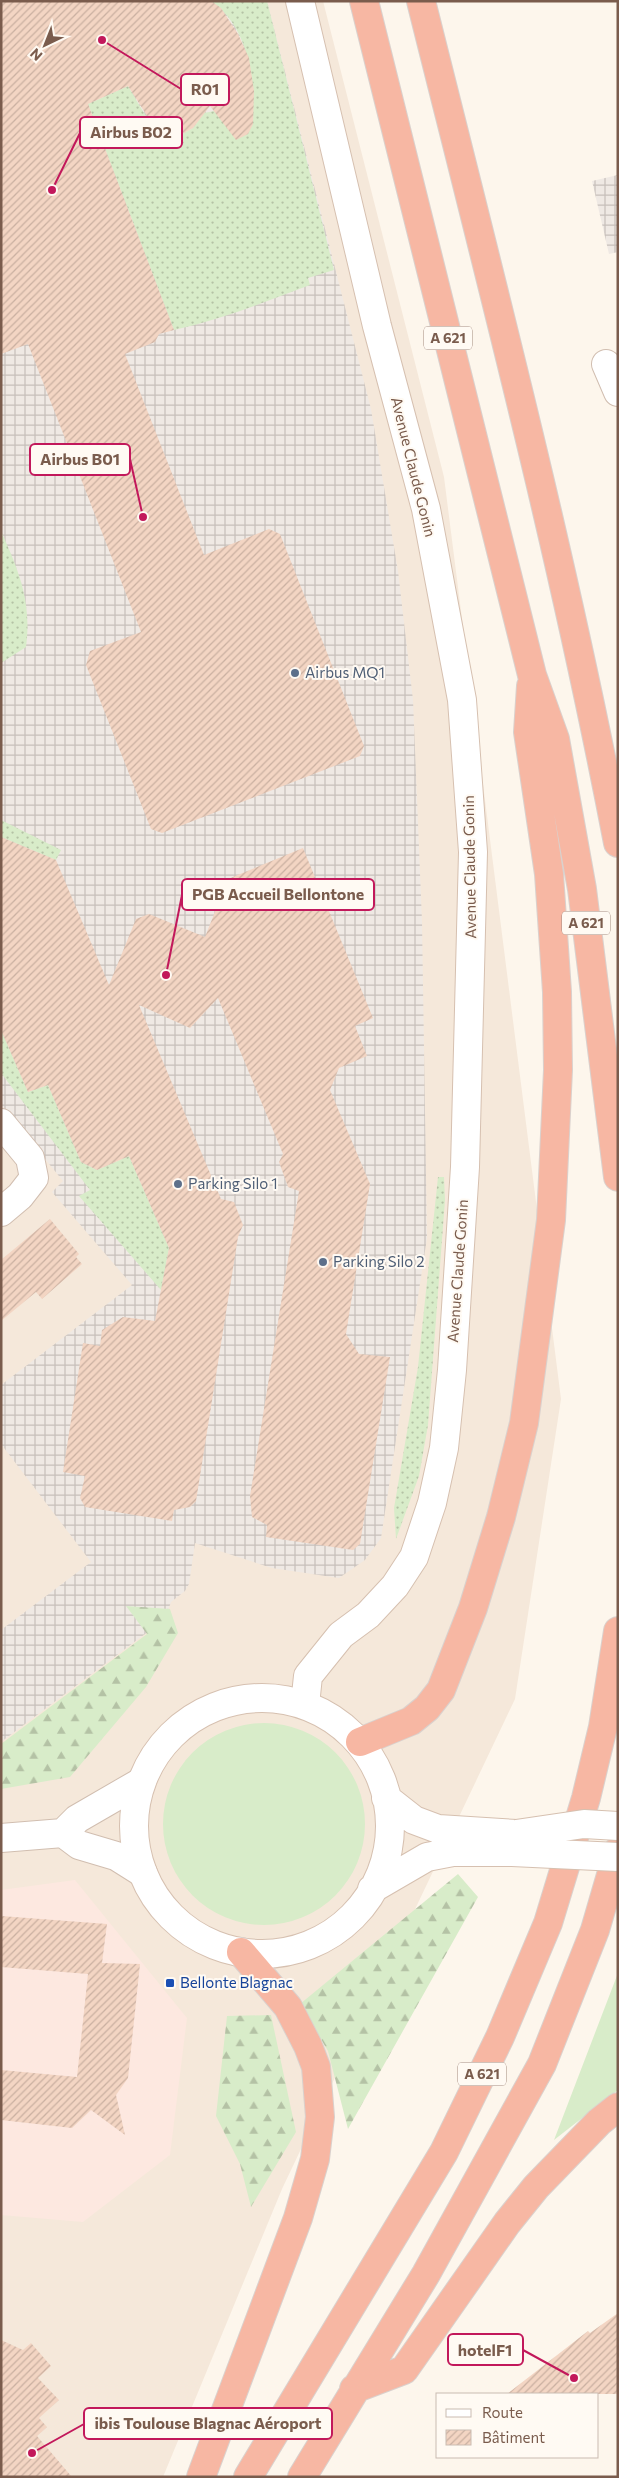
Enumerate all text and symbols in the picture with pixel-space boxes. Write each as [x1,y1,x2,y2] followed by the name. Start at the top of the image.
[20,20,70,70] north arrow
[26,45,45,65] text: N
[181,74,229,105] callout: R01
[191,79,219,98] text: R01
[80,117,182,148] callout: Airbus B02
[90,122,172,141] text: Airbus B02
[424,326,472,349] road number: A 621
[388,395,440,539] street label: Avenue Claude Gonin
[30,444,130,475] callout: Airbus B01
[40,449,120,468] text: Airbus B01
[305,663,385,681] place label: Airbus MQ1
[289,667,301,679] marker: Airbus MQ1
[459,795,479,939] street label: Avenue Claude Gonin
[182,879,374,910] callout: PGB Accueil Bellontone
[192,884,364,903] text: PGB Accueil Bellontone
[562,911,610,934] road number: A 621
[188,1174,278,1192] place label: Parking Silo 1
[172,1178,184,1190] marker: Parking Silo 1
[443,1199,471,1343] street label: Avenue Claude Gonin
[333,1252,424,1270] place label: Parking Silo 2
[317,1256,329,1268] marker: Parking Silo 2
[180,1973,293,1991] place label: Bellonte Blagnac
[164,1977,176,1989] marker: Bellonte Blagnac
[458,2062,506,2086] road number: A 621
[448,2334,523,2365] callout: hotelF1
[458,2340,512,2359] text: hotelF1
[436,2393,599,2458] legend
[482,2403,523,2421] text: Route
[84,2408,332,2439] callout: ibis Toulouse Blagnac Aéroport
[94,2413,322,2432] text: ibis Toulouse Blagnac Aéroport
[482,2428,545,2446] text: Bâtiment

